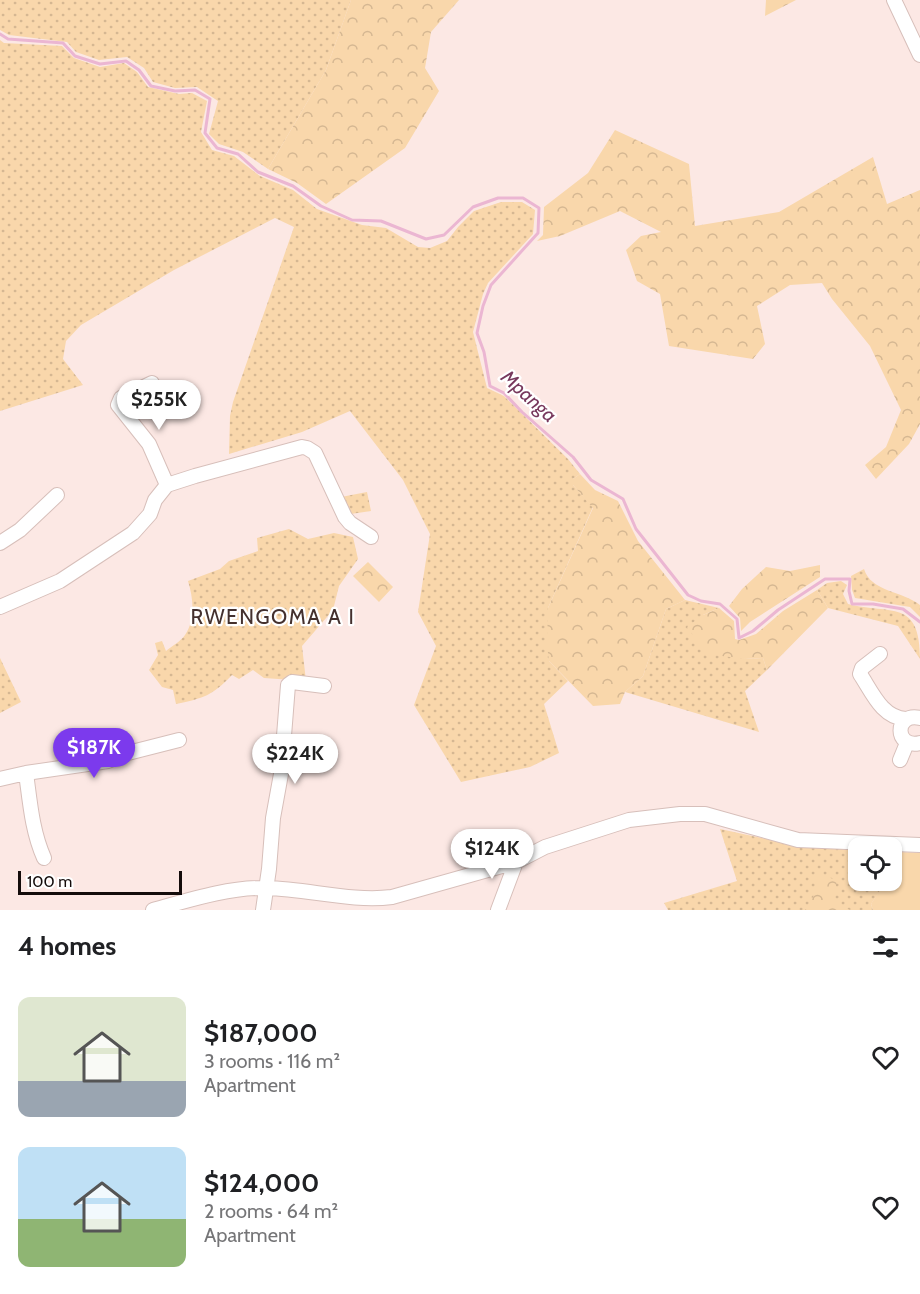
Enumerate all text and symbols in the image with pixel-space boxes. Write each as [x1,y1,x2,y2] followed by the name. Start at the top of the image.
[496,364,562,427] water label: Mpanga
[117,380,201,431] pin: $255K
[131,387,187,411] text: $255K
[191,604,355,629] district label: RWENGOMA A I
[52,728,136,779] pin: $187K
[253,734,337,785] pin: $224K
[67,735,121,759] text: $187K
[266,741,324,765] text: $224K
[450,829,534,880] pin: $124K
[465,836,519,860] text: $124K
[848,837,902,891] map controls
[848,837,902,891] button: locate
[18,868,182,896] scale bar
[27,872,72,891] text: 100 m
[18,930,116,962] text: 4 homes
[869,930,902,963] icon: filters
[204,1017,318,1049] text: $187,000
[66,1021,138,1093] icon: home
[869,1041,902,1074] icon: heart
[204,1049,340,1073] text: 3 rooms · 116 m²
[204,1073,296,1097] text: Apartment
[204,1167,319,1199] text: $124,000
[66,1171,138,1243] icon: home
[869,1191,902,1224] icon: heart
[204,1199,338,1223] text: 2 rooms · 64 m²
[204,1223,296,1247] text: Apartment

